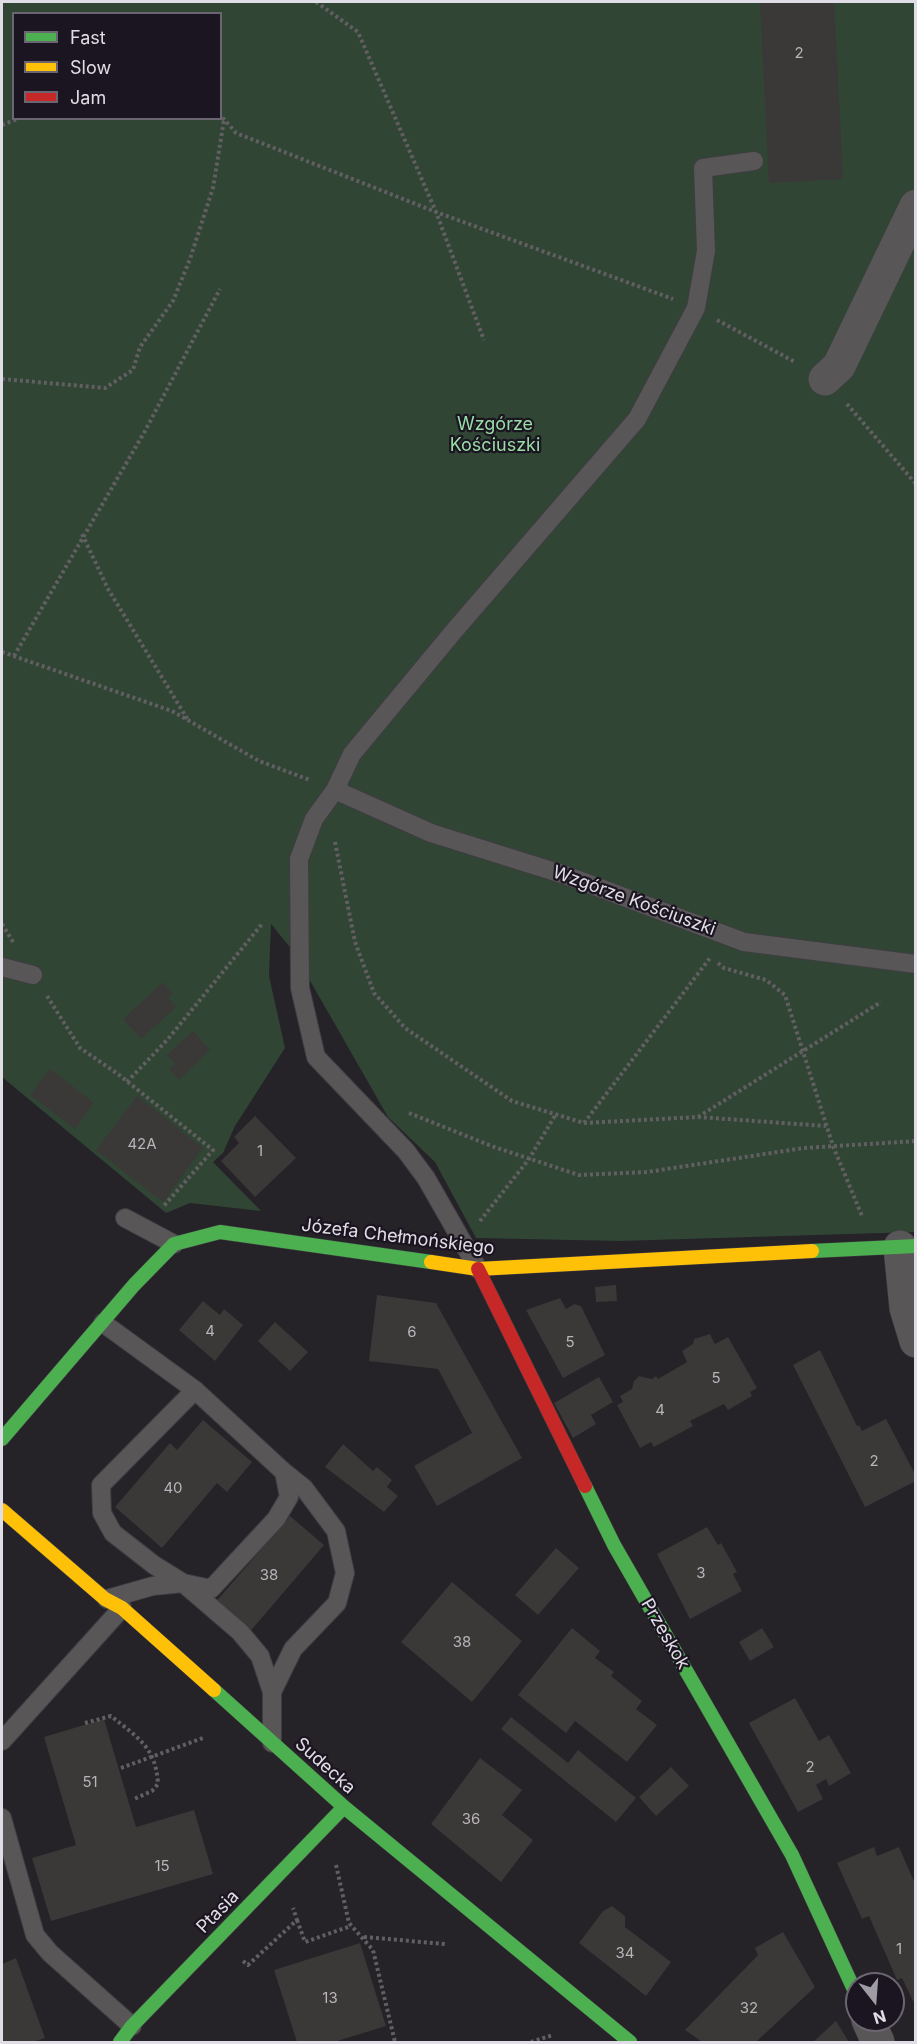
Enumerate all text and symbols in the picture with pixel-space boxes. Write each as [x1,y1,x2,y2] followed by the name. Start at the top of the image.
[12,12,222,120] legend
[70,27,106,48] text: Fast
[794,44,804,62] house number: 2
[70,57,111,78] text: Slow
[70,87,106,108] text: Jam
[450,414,540,456] park label: Wzgórze Kościuszki
[550,861,718,941] street label: Wzgórze Kościuszki
[127,1135,157,1153] house number: 42A
[257,1142,263,1160] house number: 1
[300,1214,496,1260] street label: Józefa Chełmońskiego
[205,1322,215,1340] house number: 4
[407,1323,417,1341] house number: 6
[565,1333,575,1351] house number: 5
[711,1369,721,1387] house number: 5
[655,1401,665,1419] house number: 4
[869,1452,879,1470] house number: 2
[163,1479,183,1497] house number: 40
[696,1564,706,1582] house number: 3
[260,1566,278,1584] house number: 38
[636,1595,694,1673] street label: Przeskok
[453,1633,471,1651] house number: 38
[290,1733,360,1799] street label: Sudecka
[805,1758,815,1776] house number: 2
[82,1773,98,1791] house number: 51
[462,1810,480,1828] house number: 36
[154,1857,170,1875] house number: 15
[192,1886,244,1938] street label: Ptasia
[896,1940,902,1958] house number: 1
[616,1944,634,1962] house number: 34
[845,1972,905,2032] north arrow
[322,1989,338,2007] house number: 13
[740,1999,758,2017] house number: 32
[871,2006,888,2029] text: N

